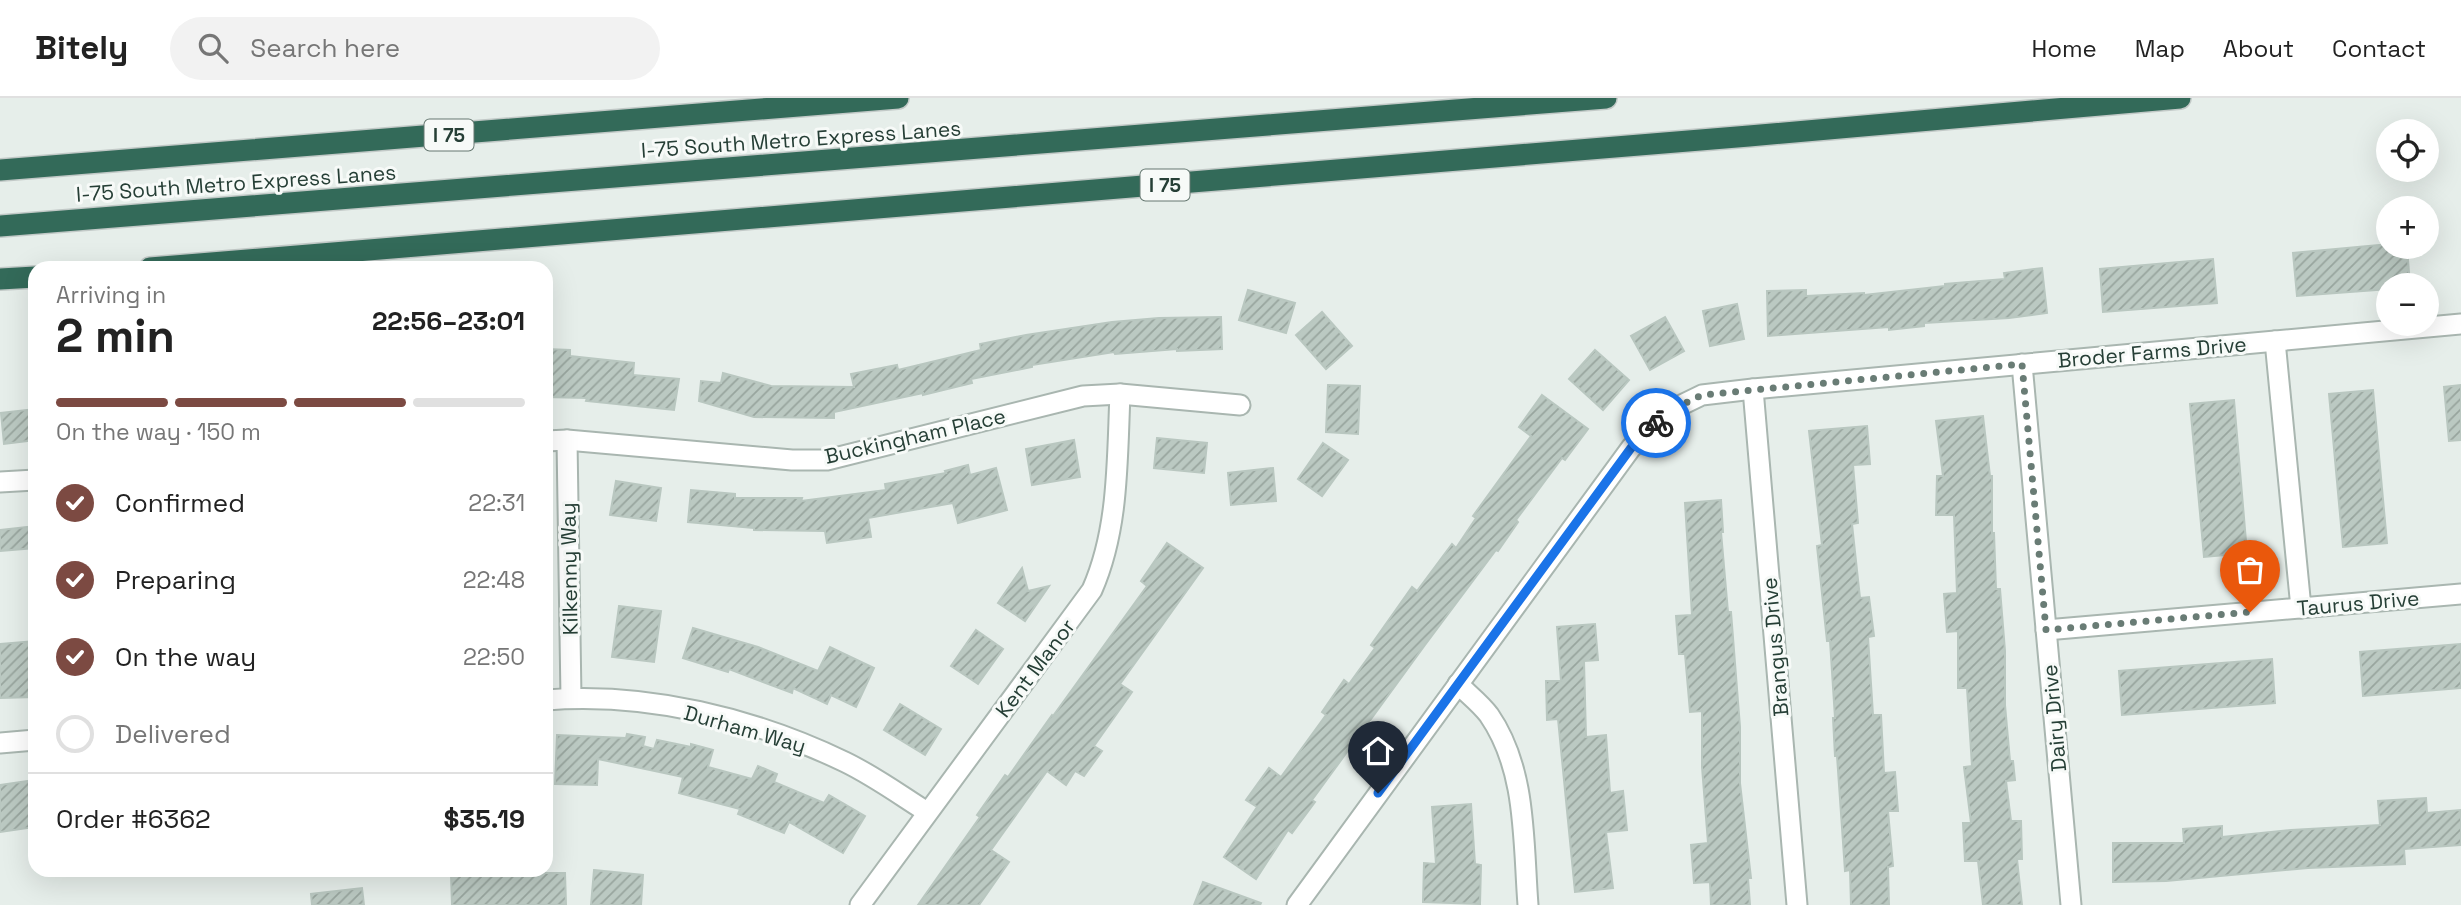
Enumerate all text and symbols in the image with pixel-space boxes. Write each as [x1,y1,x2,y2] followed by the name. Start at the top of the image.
[170,17,660,80] search box
[35,27,128,69] text: Bitely
[194,29,232,67] icon: search
[250,31,400,65] text: Search here
[2031,33,2097,64] text: Home
[2135,33,2185,64] text: Map
[2223,33,2294,64] text: About
[2332,33,2426,64] text: Contact
[640,114,962,164] street label: I-75 South Metro Express Lanes
[2376,119,2439,336] map controls
[2376,119,2439,182] button: locate
[424,120,474,150] road number: I 75
[75,158,397,208] street label: I-75 South Metro Express Lanes
[1140,170,1190,200] road number: I 75
[2376,196,2439,259] button: +
[2376,273,2439,336] button: −
[56,280,166,310] text: Arriving in
[372,304,525,338] text: 22:56–23:01
[56,307,175,365] text: 2 min
[2056,330,2248,374] street label: Broder Farms Drive
[1621,388,1691,458] courier
[822,402,1008,470] street label: Buckingham Place
[1637,404,1675,442] icon: bike
[56,417,261,447] text: On the way · 150 m
[56,484,94,522] icon: check
[115,486,245,520] text: Confirmed
[468,488,525,518] text: 22:31
[554,502,584,636] street label: Kilkenny Way
[2220,540,2280,612] pin
[2231,551,2269,589] icon: bag
[56,561,94,599] icon: check
[115,563,236,597] text: Preparing
[463,565,525,595] text: 22:48
[1755,576,1795,718] street label: Brangus Drive
[2296,584,2420,622] street label: Taurus Drive
[989,613,1081,723] street label: Kent Manor
[56,638,94,676] icon: check
[115,640,256,674] text: On the way
[463,642,525,672] text: 22:50
[2036,663,2072,773] street label: Dairy Drive
[681,699,809,759] street label: Durham Way
[115,717,231,751] text: Delivered
[1348,721,1408,793] pin
[1359,732,1397,770] icon: home
[56,802,211,836] text: Order #6362
[444,802,525,836] text: $35.19

